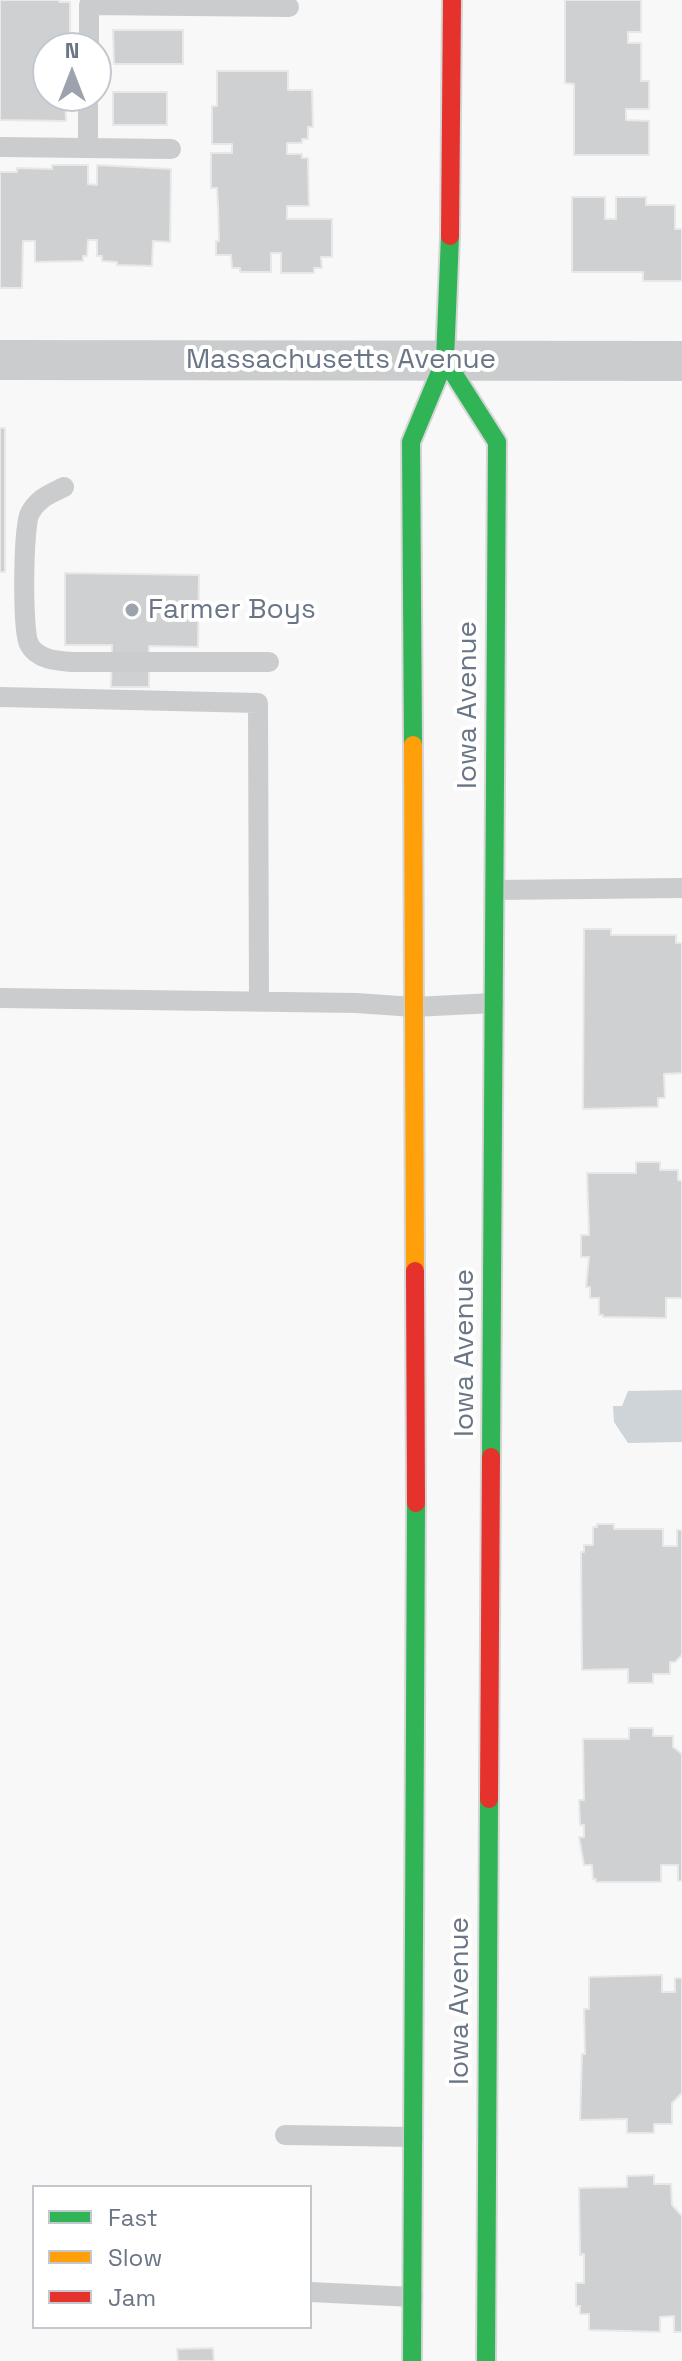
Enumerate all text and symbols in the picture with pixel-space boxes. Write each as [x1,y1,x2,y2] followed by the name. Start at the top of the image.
[32,32,112,112] north arrow
[65,36,79,64] text: N
[186,343,496,377] street label: Massachusetts Avenue
[148,593,316,627] place label: Farmer Boys
[123,601,141,619] marker: Farmer Boys
[451,621,485,789] street label: Iowa Avenue
[448,1269,482,1437] street label: Iowa Avenue
[443,1917,477,2085] street label: Iowa Avenue
[32,2185,312,2329] legend
[108,2202,158,2233] text: Fast
[108,2242,162,2273] text: Slow
[108,2282,156,2313] text: Jam

